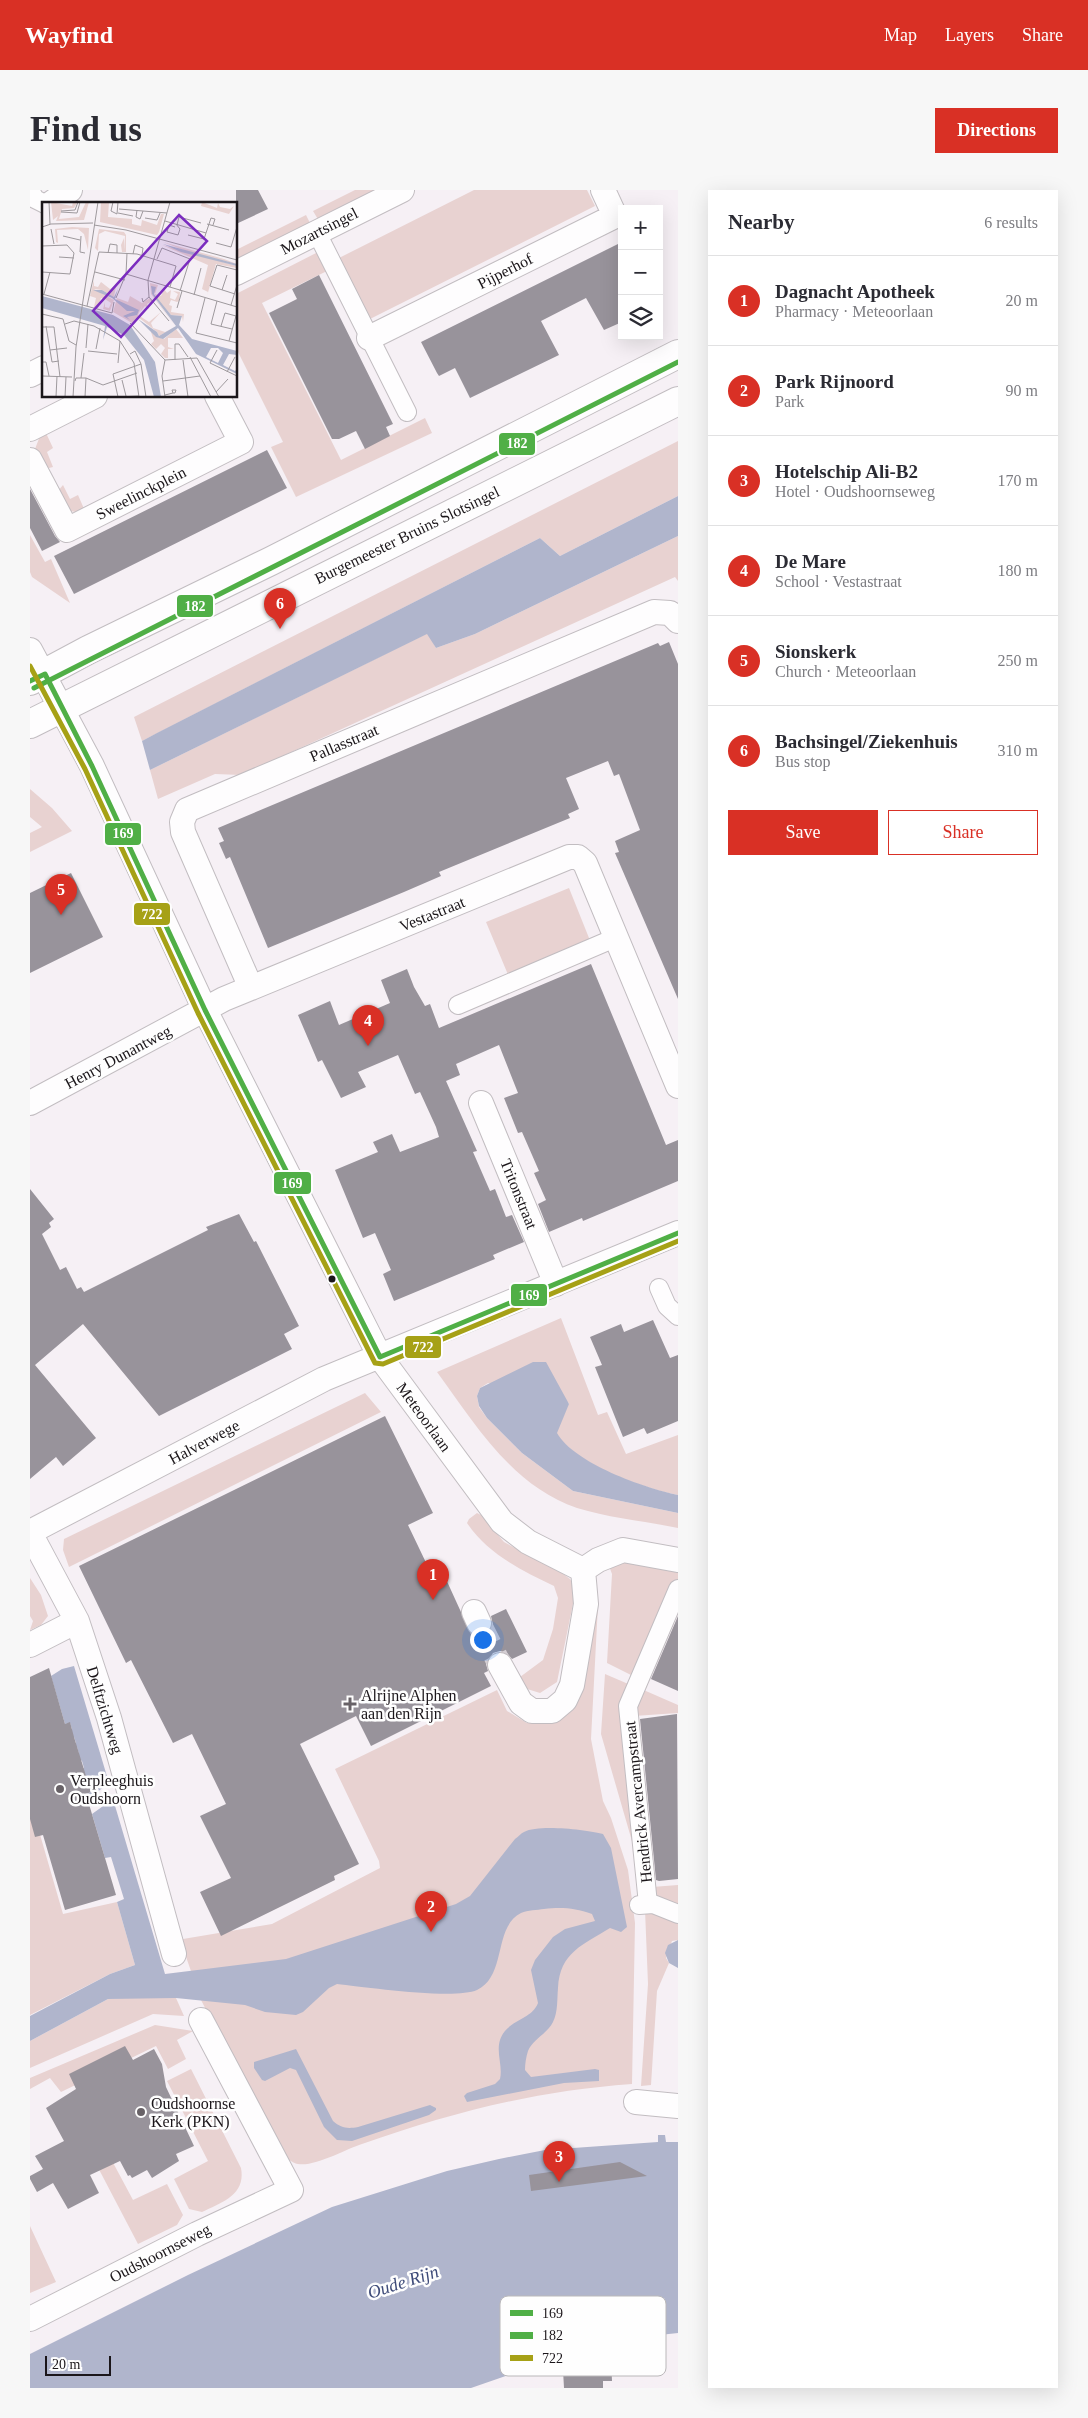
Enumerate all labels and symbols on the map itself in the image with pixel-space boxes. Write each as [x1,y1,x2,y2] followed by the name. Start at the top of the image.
[42,202,238,398] inset map
[278,204,361,259] street label: Mozartsingel
[475,250,536,293] street label: Pijperhof
[498,432,536,456] line badge: 182
[507,436,528,451] text: 182
[93,463,189,524] street label: Sweelinckplein
[312,483,503,588] street label: Burgemeester Bruins Slotsingel
[264,588,296,629] pin: 6
[176,594,214,618] line badge: 182
[185,599,206,614] text: 182
[307,721,381,765] street label: Pallasstraat
[104,822,142,846] line badge: 169
[113,826,134,841] text: 169
[45,874,77,915] pin: 5
[397,893,468,935] street label: Vestastraat
[133,902,171,926] line badge: 722
[142,907,163,922] text: 722
[352,1005,384,1046] pin: 4
[62,1022,174,1093] street label: Henry Dunantweg
[497,1156,541,1232] street label: Tritonstraat
[273,1171,312,1195] line badge: 169
[282,1176,303,1191] text: 169
[327,1274,337,1284] unlabelled marker
[510,1283,548,1307] line badge: 169
[519,1288,540,1303] text: 169
[404,1335,442,1359] line badge: 722
[413,1340,434,1355] text: 722
[393,1379,455,1455] street label: Meteoorlaan
[166,1416,243,1469] street label: Halverwege
[417,1559,449,1600] pin: 1
[470,1627,496,1653] your location
[83,1664,126,1756] street label: Delftzichtweg
[361,1687,457,1723] place label: Alrijne Alphen aan den Rijn
[343,1697,357,1711] marker: Alrijne Alphen aan den Rijn
[621,1720,656,1884] street label: Hendrick Avercampstraat
[70,1772,154,1807] place label: Verpleeghuis Oudshoorn
[54,1783,66,1795] marker: Verpleeghuis Oudshoorn
[415,1891,447,1932] pin: 2
[151,2095,235,2131] place label: Oudshoornse Kerk (PKN)
[135,2106,147,2118] marker: Oudshoornse Kerk (PKN)
[543,2141,575,2182] pin: 3
[107,2220,214,2287] street label: Oudshoornseweg
[365,2261,441,2303] water label: Oude Rijn
[500,2296,666,2376] legend
[542,2306,563,2321] text: 169
[542,2328,563,2343] text: 182
[542,2351,563,2366] text: 722
[45,2353,111,2376] scale bar

